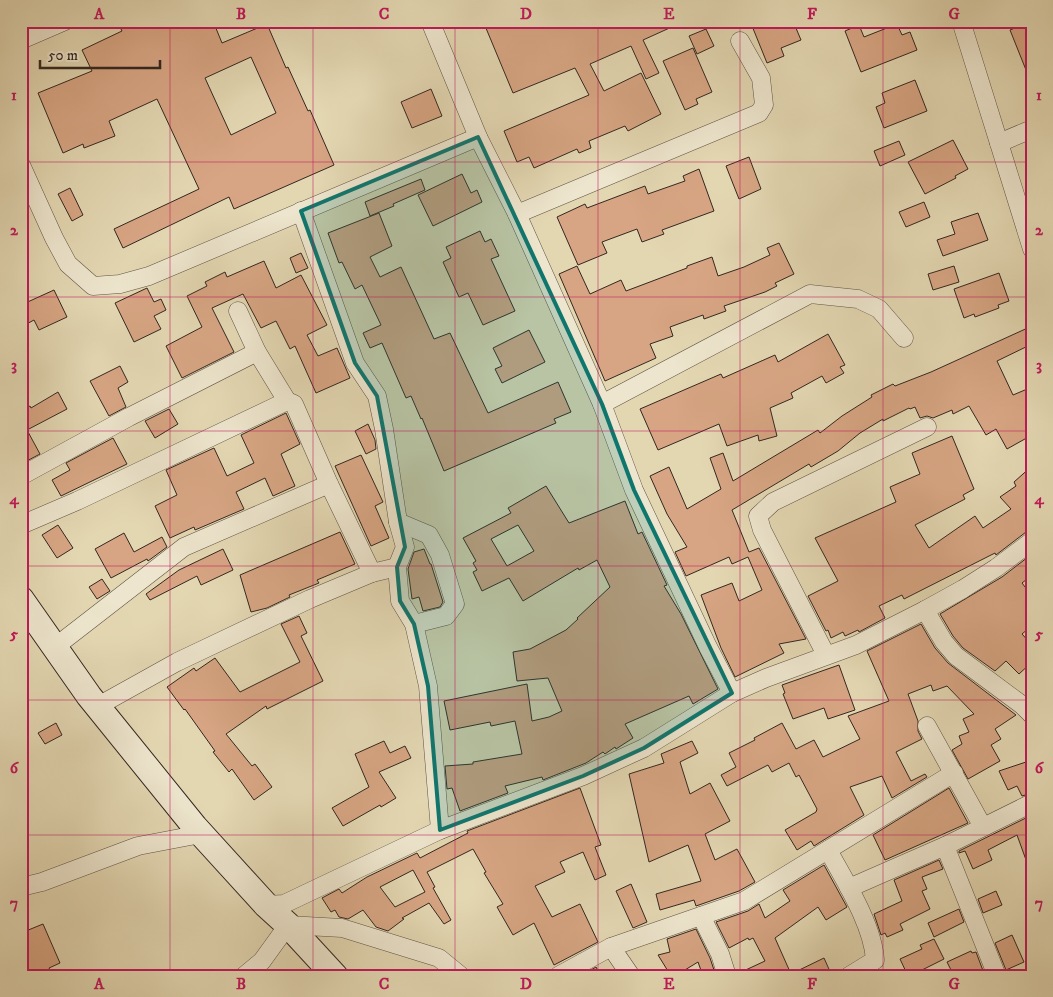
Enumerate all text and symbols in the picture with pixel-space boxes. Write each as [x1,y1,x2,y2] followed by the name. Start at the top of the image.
[93,4,105,24] text: A
[236,4,246,24] text: B
[379,4,389,24] text: C
[520,4,532,24] text: D
[663,4,675,24] text: E
[807,4,817,24] text: F
[948,4,960,24] text: G
[40,38,160,70] scale bar
[48,46,78,65] text: 50 m
[11,85,17,105] text: 1
[1036,85,1042,105] text: 1
[10,220,19,240] text: 2
[1035,220,1044,240] text: 2
[11,355,17,375] text: 3
[1036,355,1042,375] text: 3
[8,489,19,509] text: 4
[1033,489,1044,509] text: 4
[9,624,18,644] text: 5
[1034,624,1043,644] text: 5
[10,758,20,778] text: 6
[1035,758,1045,778] text: 6
[10,893,18,913] text: 7
[1035,893,1043,913] text: 7
[93,974,105,994] text: A
[236,974,246,994] text: B
[379,974,389,994] text: C
[520,974,532,994] text: D
[663,974,675,994] text: E
[807,974,817,994] text: F
[948,974,960,994] text: G

